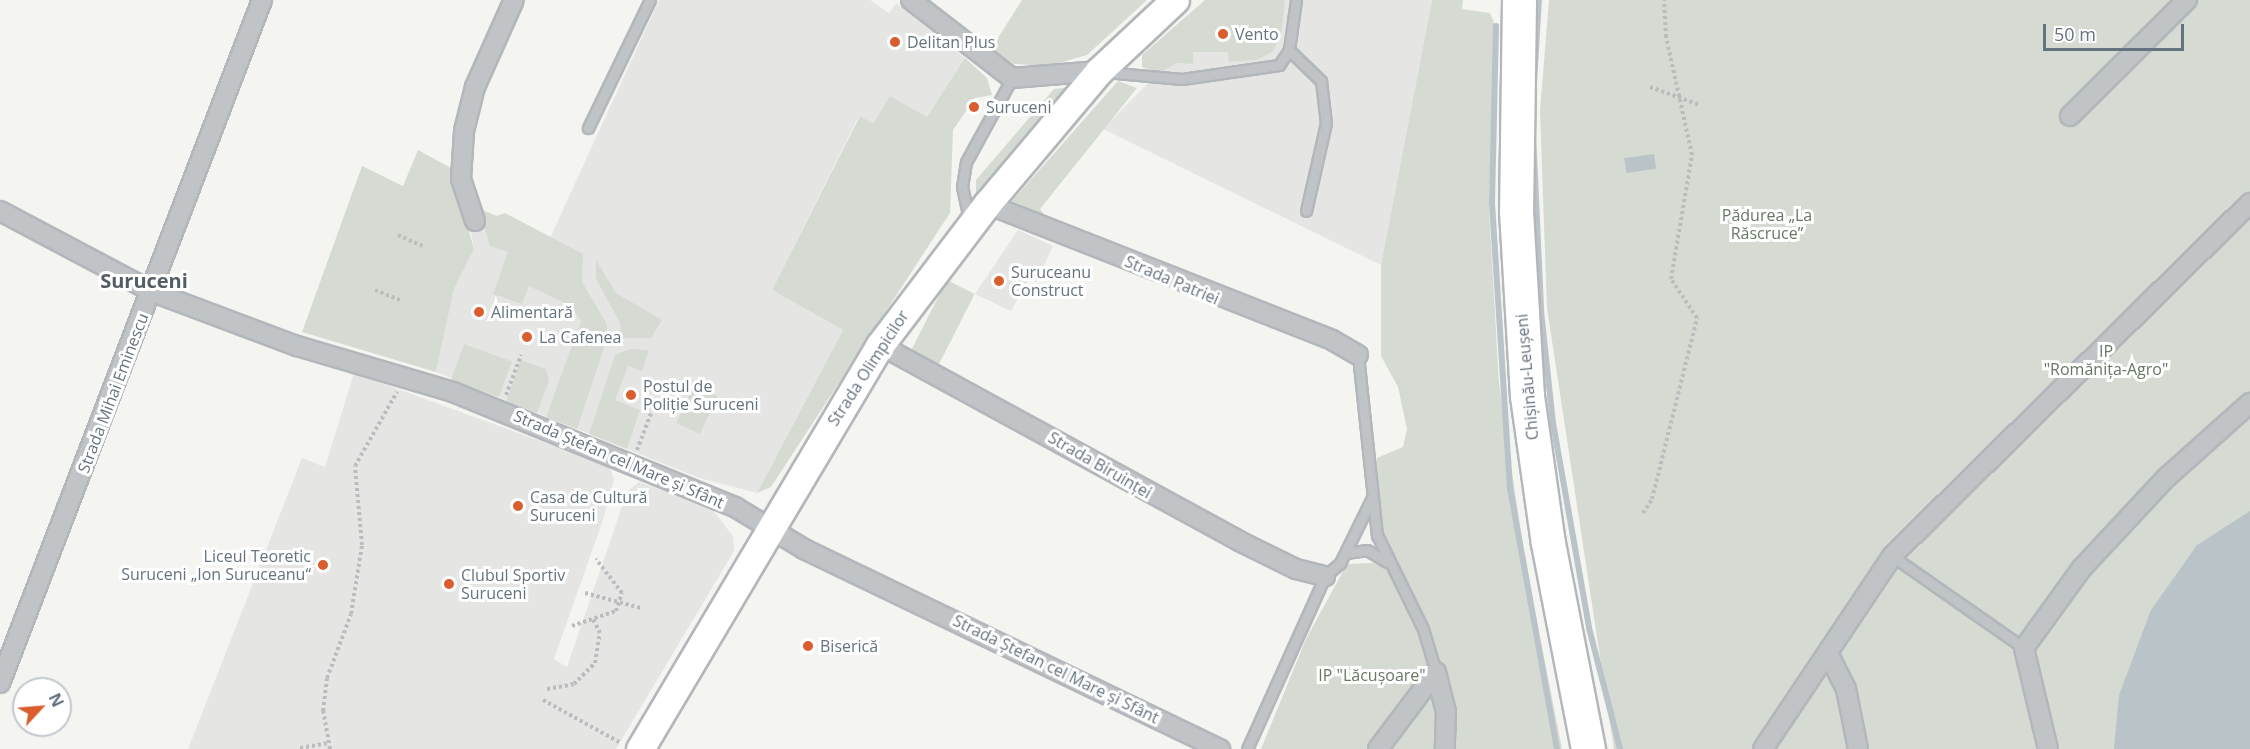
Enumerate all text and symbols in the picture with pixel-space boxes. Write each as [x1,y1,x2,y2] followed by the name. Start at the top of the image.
[2046,12,2187,50] scale bar
[2054,22,2096,46] text: 50 m
[1235,24,1279,44] place label: Vento
[1216,27,1230,41] marker: Vento
[907,32,995,52] place label: Delitan Plus
[888,35,902,49] marker: Delitan Plus
[986,97,1051,117] place label: Suruceni
[967,100,981,114] marker: Suruceni
[1722,205,1812,243] park label: Pădurea „La Răscruce”
[1122,252,1222,308] street label: Strada Patriei
[1011,262,1091,300] place label: Suruceanu Construct
[100,268,188,292] district label: Suruceni
[992,274,1006,288] marker: Suruceanu Construct
[491,302,573,322] place label: Alimentară
[472,305,486,319] marker: Alimentară
[824,307,912,429] street label: Strada Olimpicilor
[74,310,152,476] street label: Strada Mihai Eminescu
[1512,313,1542,441] street label: Chișinău-Leușeni
[539,327,621,347] place label: La Cafenea
[520,330,534,344] marker: La Cafenea
[2044,341,2168,379] park label: IP "Romănița-Agro"
[643,376,759,414] place label: Postul de Poliție Suruceni
[624,388,638,402] marker: Postul de Poliție Suruceni
[511,406,727,512] street label: Strada Ștefan cel Mare și Sfânt
[1045,428,1155,502] street label: Strada Biruinței
[530,487,647,525] place label: Casa de Cultură Suruceni
[511,499,525,513] marker: Casa de Cultură Suruceni
[121,546,311,584] place label: Liceul Teoretic Suruceni „Ion Suruceanu“
[316,558,330,572] marker: Liceul Teoretic Suruceni „Ion Suruceanu“
[461,565,565,603] place label: Clubul Sportiv Suruceni
[442,577,456,591] marker: Clubul Sportiv Suruceni
[950,611,1162,727] street label: Strada Ștefan cel Mare și Sfânt
[820,636,878,656] place label: Biserică
[801,639,815,653] marker: Biserică
[1318,665,1426,685] park label: IP "Lăcușoare"
[12,677,72,737] north arrow
[44,689,69,711] text: N

